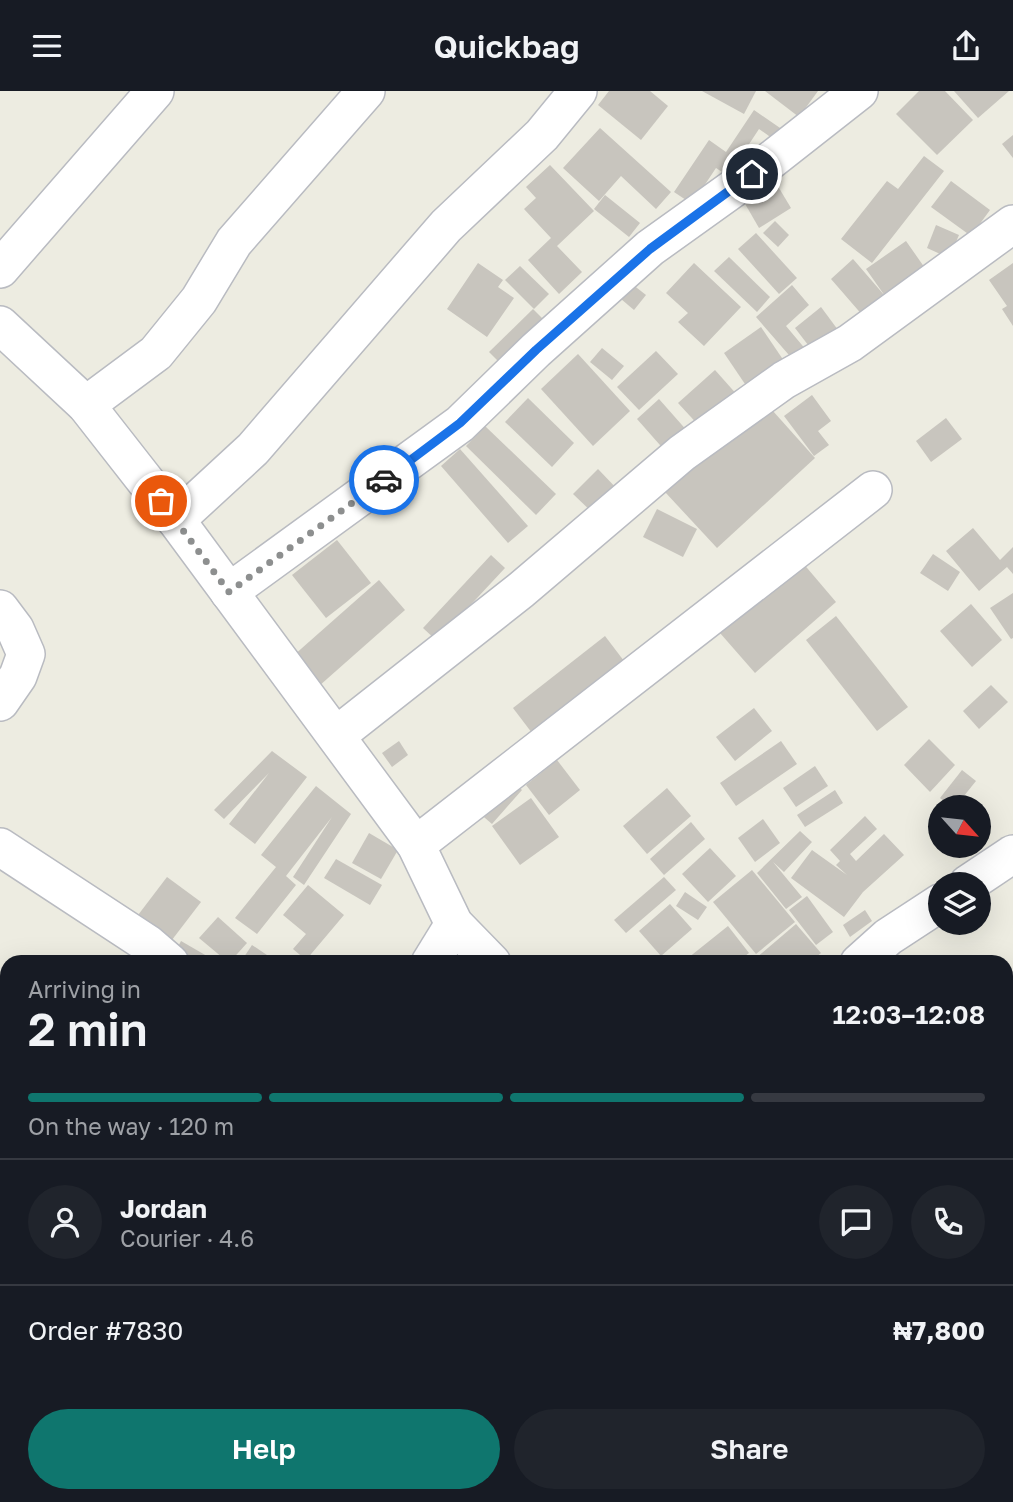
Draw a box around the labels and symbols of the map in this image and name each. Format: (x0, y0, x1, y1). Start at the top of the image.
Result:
pin (722, 144, 782, 204)
courier (349, 445, 419, 515)
pin (131, 471, 191, 531)
north arrow (928, 795, 990, 857)

